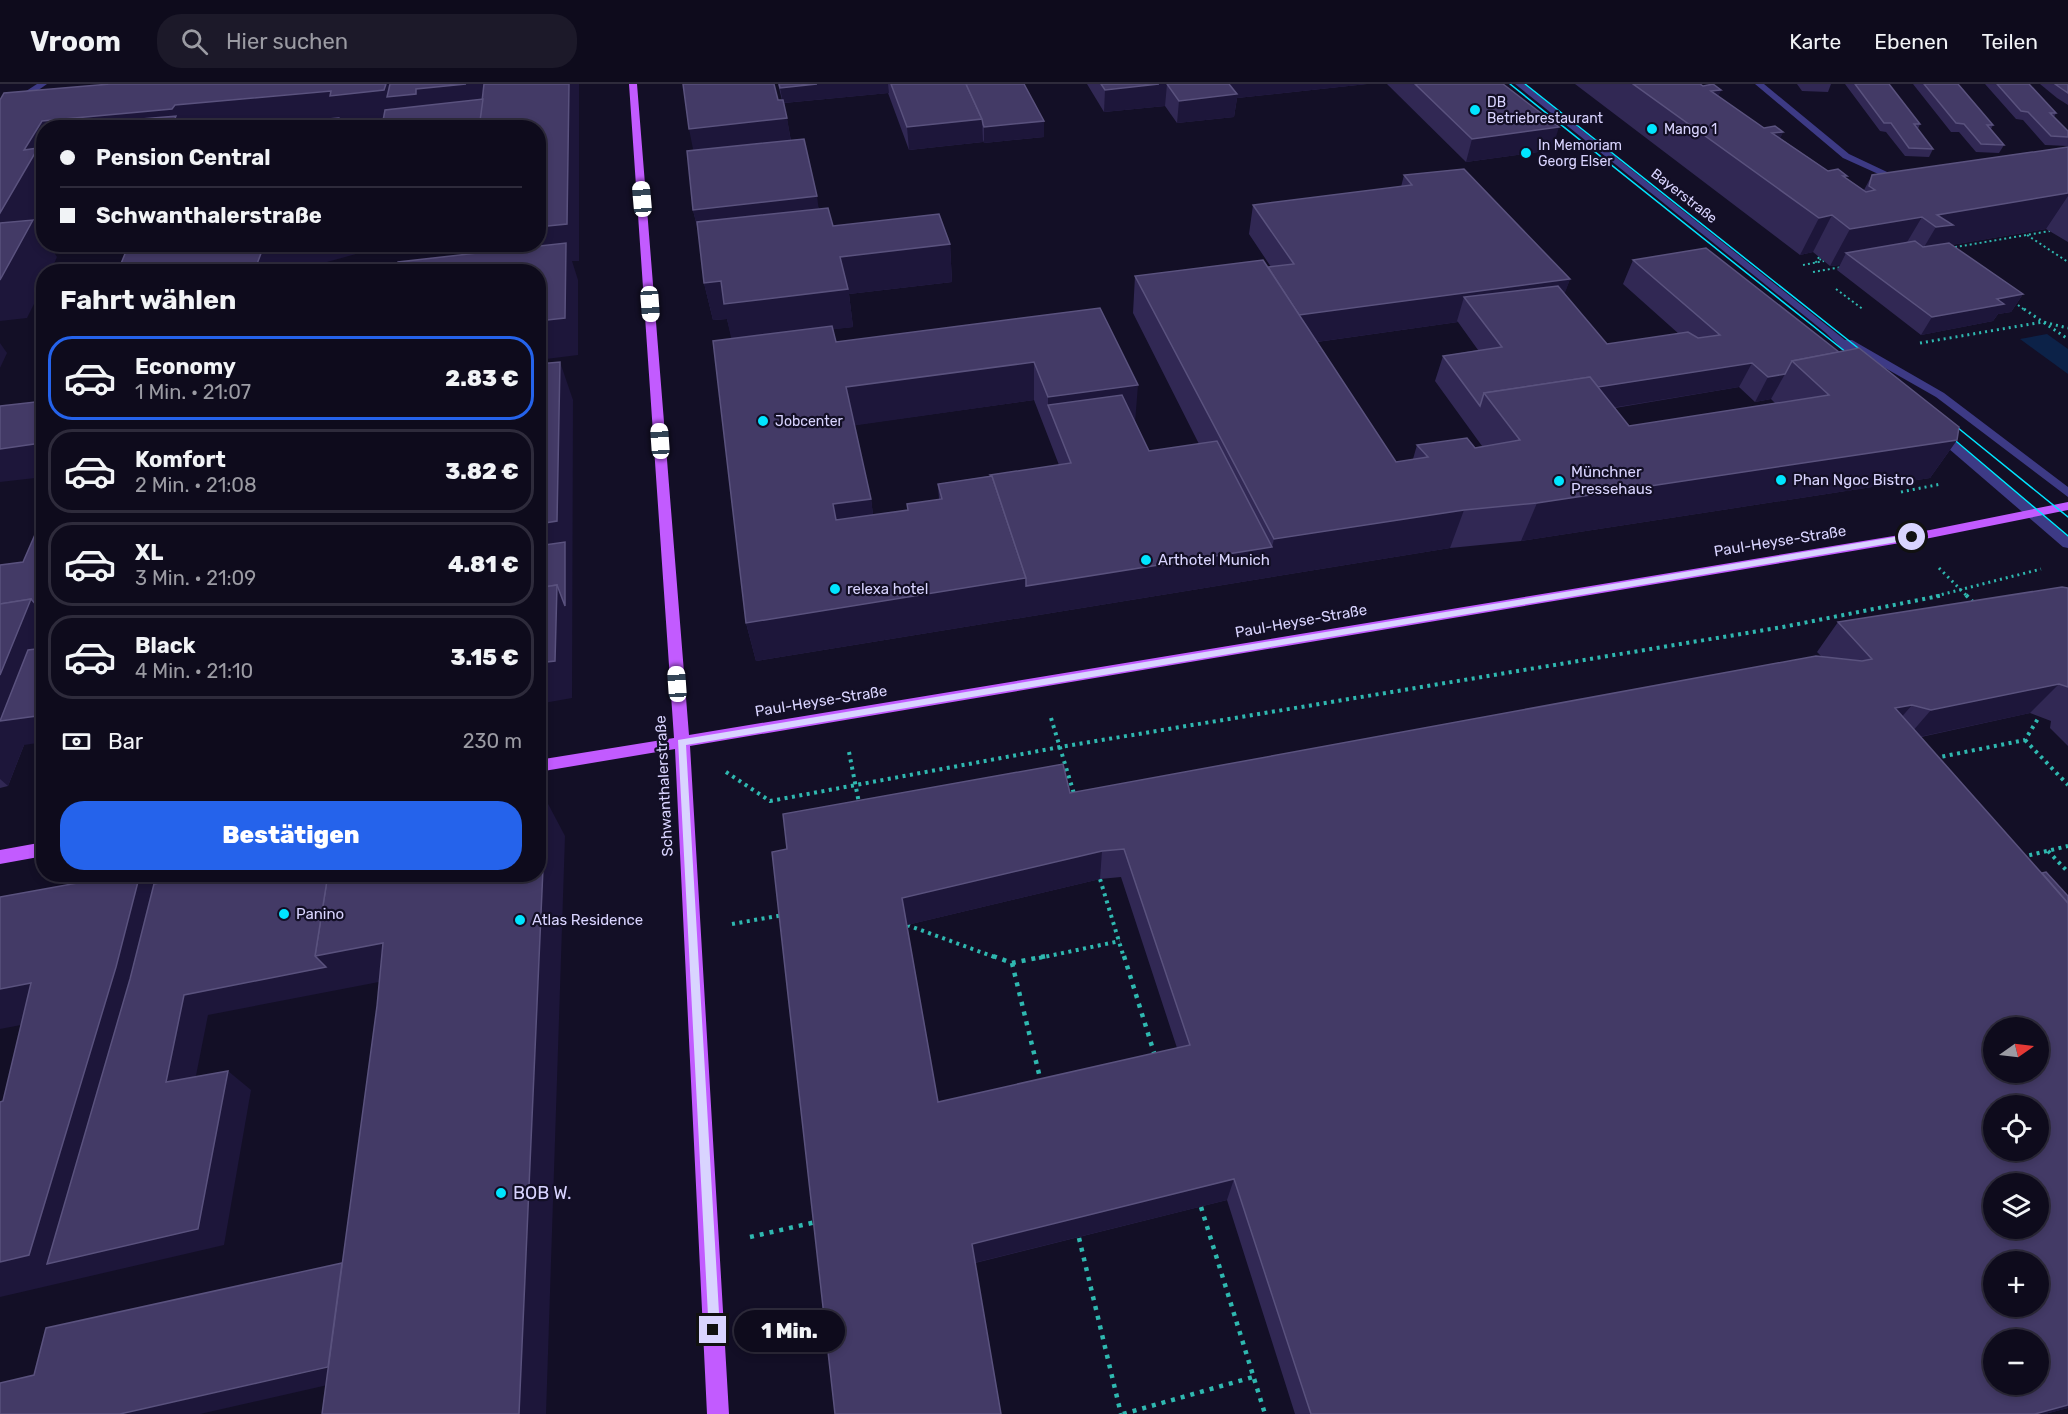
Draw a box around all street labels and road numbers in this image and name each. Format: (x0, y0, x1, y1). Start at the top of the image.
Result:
street label: Bayerstraße (1648, 165, 1721, 227)
street label: Paul-Heyse-Straße (1713, 522, 1847, 560)
street label: Paul-Heyse-Straße (1234, 601, 1368, 641)
street label: Paul-Heyse-Straße (754, 682, 888, 720)
street label: Schwanthalerstraße (651, 715, 677, 857)

